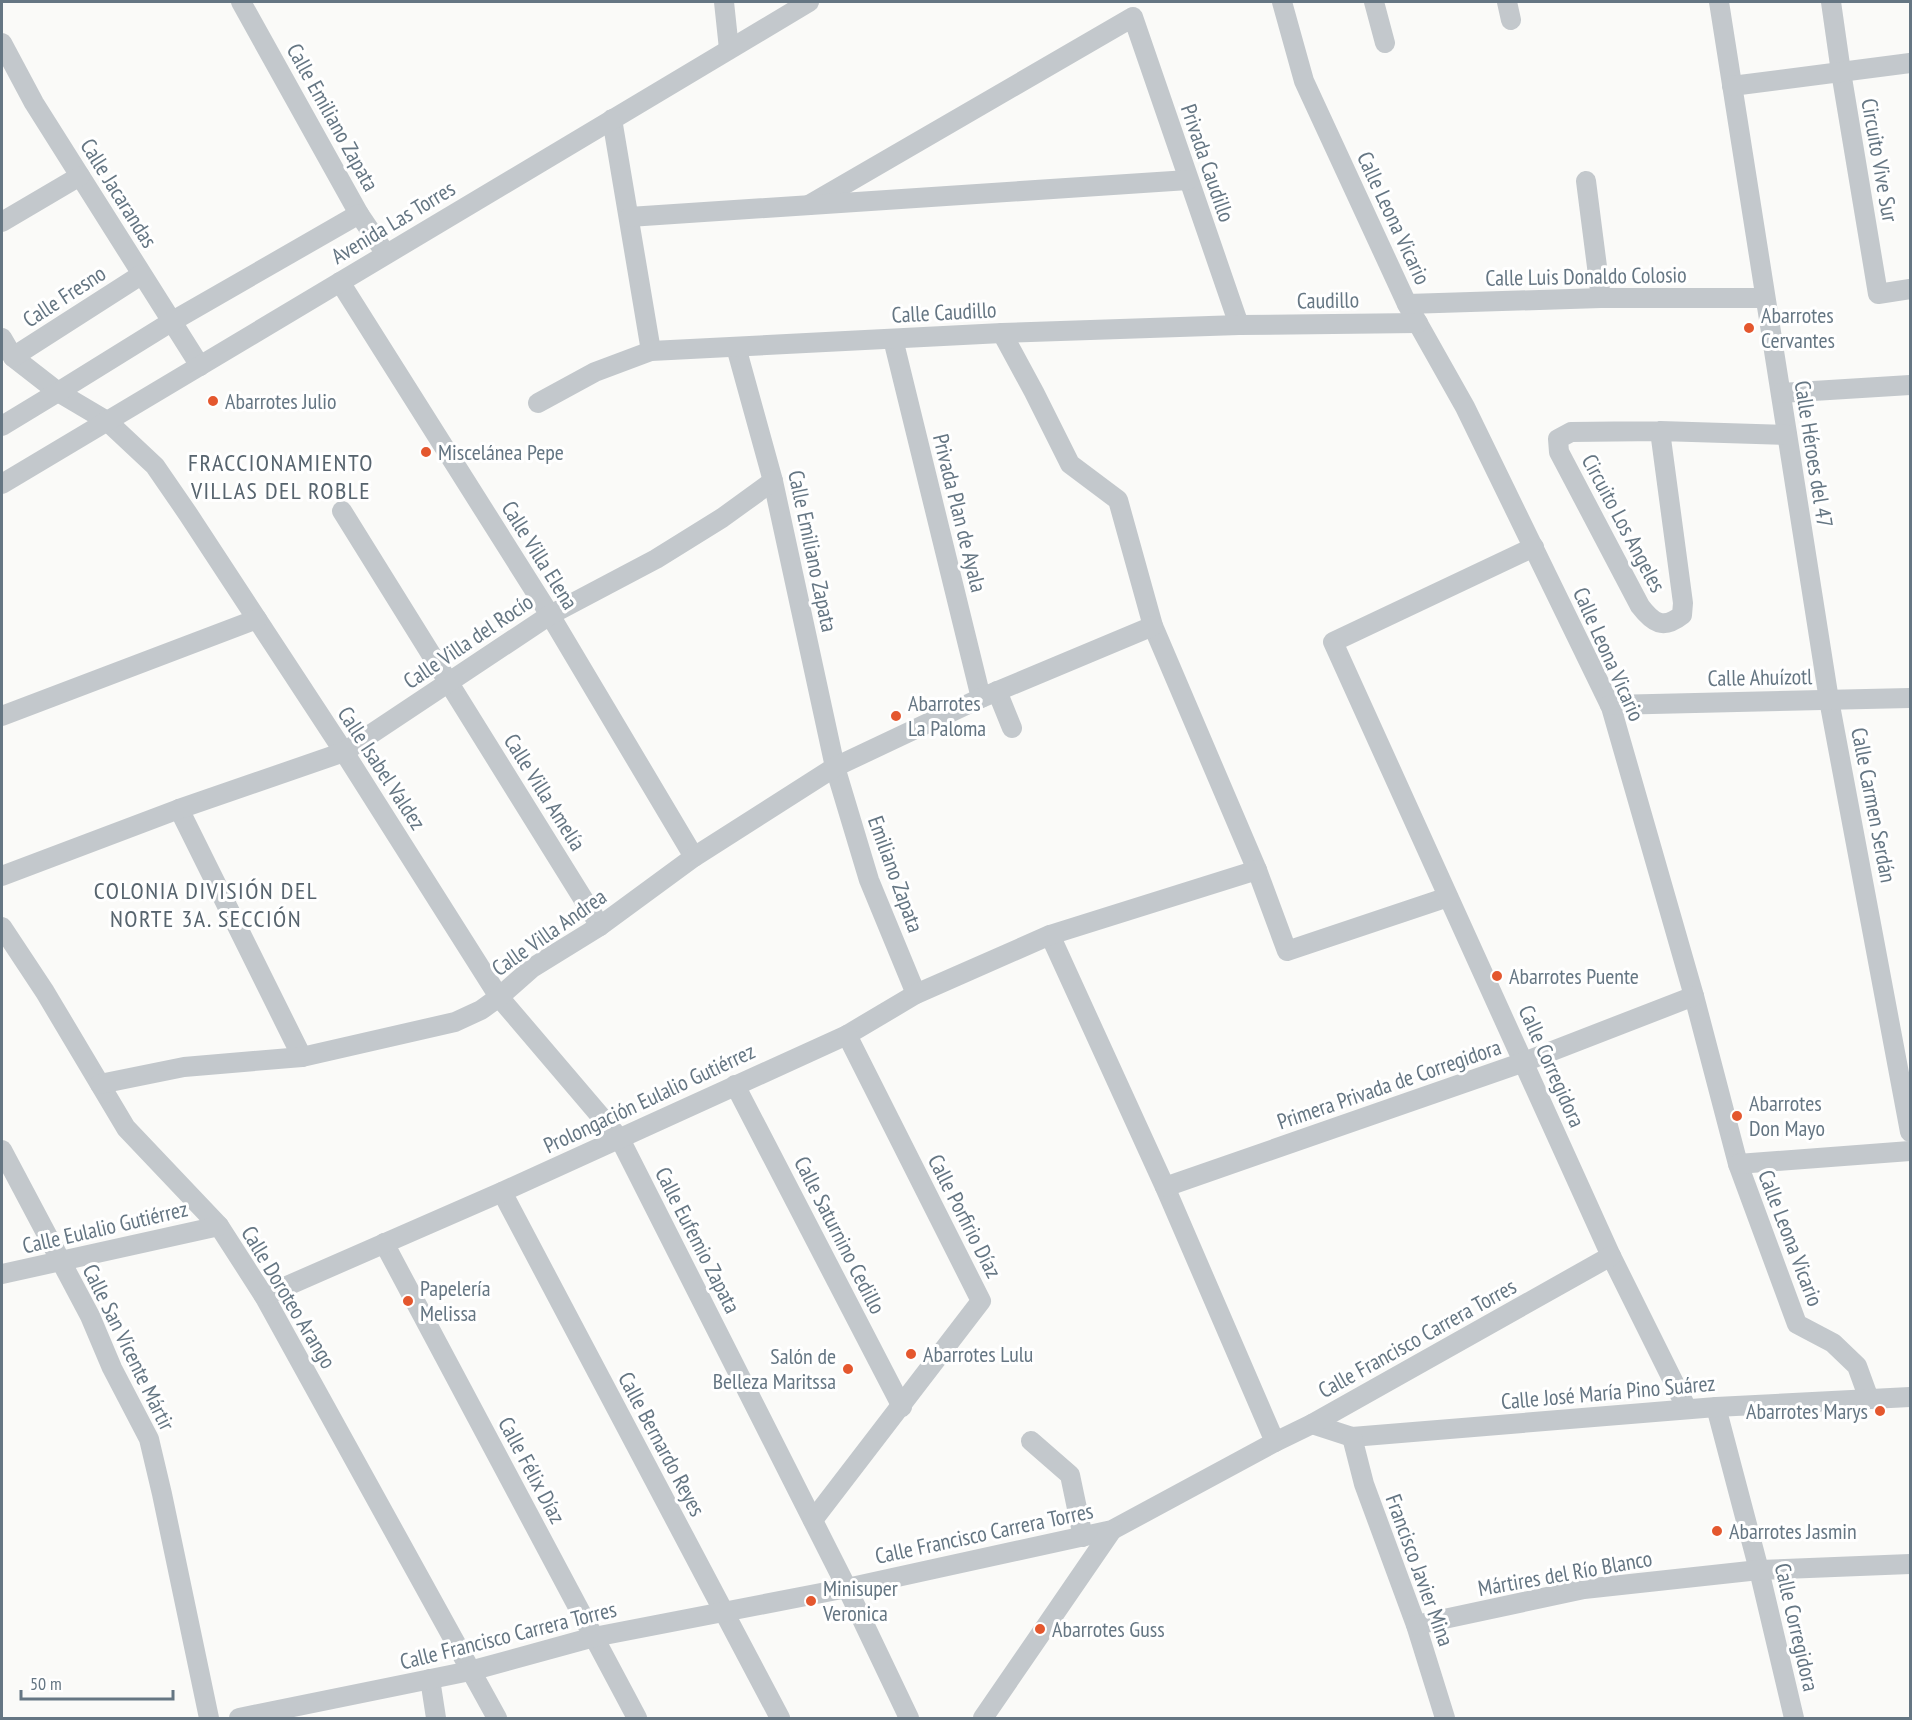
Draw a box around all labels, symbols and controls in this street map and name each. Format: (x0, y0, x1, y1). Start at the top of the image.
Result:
street label: Calle Emiliano Zapata (281, 38, 385, 196)
street label: Circuito Vive Sur (1855, 96, 1905, 224)
street label: Privada Caudillo (1175, 100, 1241, 226)
street label: Calle Jacarandas (74, 133, 164, 253)
street label: Calle Leona Vicario (1351, 147, 1437, 289)
street label: Avenida Las Torres (326, 174, 460, 270)
street label: Calle Fresno (17, 259, 111, 333)
street label: Calle Luis Donaldo Colosio (1485, 260, 1687, 292)
street label: Caudillo (1297, 285, 1359, 315)
street label: Calle Caudillo (891, 295, 997, 329)
place label: Abarrotes Cervantes (1761, 301, 1835, 354)
marker: Abarrotes Cervantes (1742, 321, 1756, 335)
street label: Calle Héroes del 47 (1789, 379, 1839, 529)
place label: Abarrotes Julio (225, 387, 337, 415)
marker: Abarrotes Julio (206, 394, 220, 408)
street label: Privada Plan de Ayala (927, 431, 993, 595)
place label: Miscelánea Pepe (438, 438, 564, 466)
marker: Miscelánea Pepe (419, 445, 433, 459)
district label: FRACCIONAMIENTO VILLAS DEL ROBLE (188, 447, 374, 506)
street label: Circuito Los Angeles (1576, 449, 1672, 597)
street label: Calle Emiliano Zapata (782, 468, 844, 634)
street label: Calle Villa Elena (496, 495, 584, 615)
street label: Calle Leona Vicario (1567, 583, 1651, 725)
street label: Calle Villa del Rocío (398, 587, 538, 695)
street label: Calle Ahuízotl (1707, 662, 1813, 692)
place label: Abarrotes La Paloma (908, 689, 986, 742)
street label: Calle Isabel Valdez (332, 701, 432, 835)
marker: Abarrotes La Paloma (889, 709, 903, 723)
street label: Calle Carmen Serdán (1845, 725, 1903, 885)
street label: Calle Villa Amelía (498, 728, 592, 856)
street label: Emiliano Zapata (862, 812, 930, 936)
district label: COLONIA DIVISIÓN DEL NORTE 3A. SECCIÓN (94, 875, 318, 934)
street label: Calle Villa Andrea (486, 882, 612, 982)
place label: Abarrotes Puente (1509, 962, 1639, 990)
marker: Abarrotes Puente (1490, 969, 1504, 983)
street label: Calle Corregidora (1513, 1001, 1591, 1131)
street label: Primera Privada de Corregidora (1273, 1033, 1505, 1135)
street label: Prolongación Eulalio Gutiérrez (539, 1037, 759, 1159)
place label: Abarrotes Don Mayo (1749, 1089, 1825, 1142)
marker: Abarrotes Don Mayo (1730, 1109, 1744, 1123)
street label: Calle Porfirio Díaz (922, 1149, 1008, 1283)
street label: Calle Saturnino Cedillo (788, 1151, 892, 1319)
street label: Calle Eufemio Zapata (649, 1162, 747, 1318)
street label: Calle Leona Vicario (1752, 1166, 1830, 1310)
street label: Calle Eulalio Gutiérrez (20, 1194, 190, 1260)
street label: Calle Doroteo Arango (235, 1221, 343, 1373)
street label: Calle San Vicente Mártir (77, 1259, 181, 1435)
street label: Calle Francisco Carrera Torres (1313, 1272, 1521, 1404)
place label: Papelería Melissa (420, 1274, 491, 1327)
marker: Papelería Melissa (401, 1294, 415, 1308)
place label: Abarrotes Lulu (923, 1340, 1033, 1368)
place label: Salón de Belleza Maritssa (713, 1342, 836, 1395)
marker: Abarrotes Lulu (904, 1347, 918, 1361)
marker: Salón de Belleza Maritssa (841, 1362, 855, 1376)
street label: Calle Bernardo Reyes (612, 1367, 712, 1521)
street label: Calle José María Pino Suárez (1500, 1369, 1716, 1415)
place label: Abarrotes Marys (1746, 1397, 1868, 1425)
marker: Abarrotes Marys (1873, 1404, 1887, 1418)
street label: Calle Félix Díaz (492, 1412, 572, 1528)
street label: Francisco Javier Mina (1380, 1490, 1460, 1650)
street label: Calle Francisco Carrera Torres (872, 1496, 1096, 1570)
place label: Abarrotes Jasmin (1729, 1517, 1857, 1545)
marker: Abarrotes Jasmin (1710, 1524, 1724, 1538)
street label: Mártires del Río Blanco (1476, 1544, 1654, 1602)
street label: Calle Corregidora (1769, 1560, 1825, 1694)
place label: Minisuper Veronica (822, 1574, 898, 1627)
marker: Minisuper Veronica (804, 1594, 818, 1608)
street label: Calle Francisco Carrera Torres (397, 1595, 619, 1675)
place label: Abarrotes Guss (1052, 1615, 1165, 1643)
marker: Abarrotes Guss (1033, 1622, 1047, 1636)
scale bar (21, 1663, 172, 1701)
text: 50 m (30, 1672, 62, 1695)

